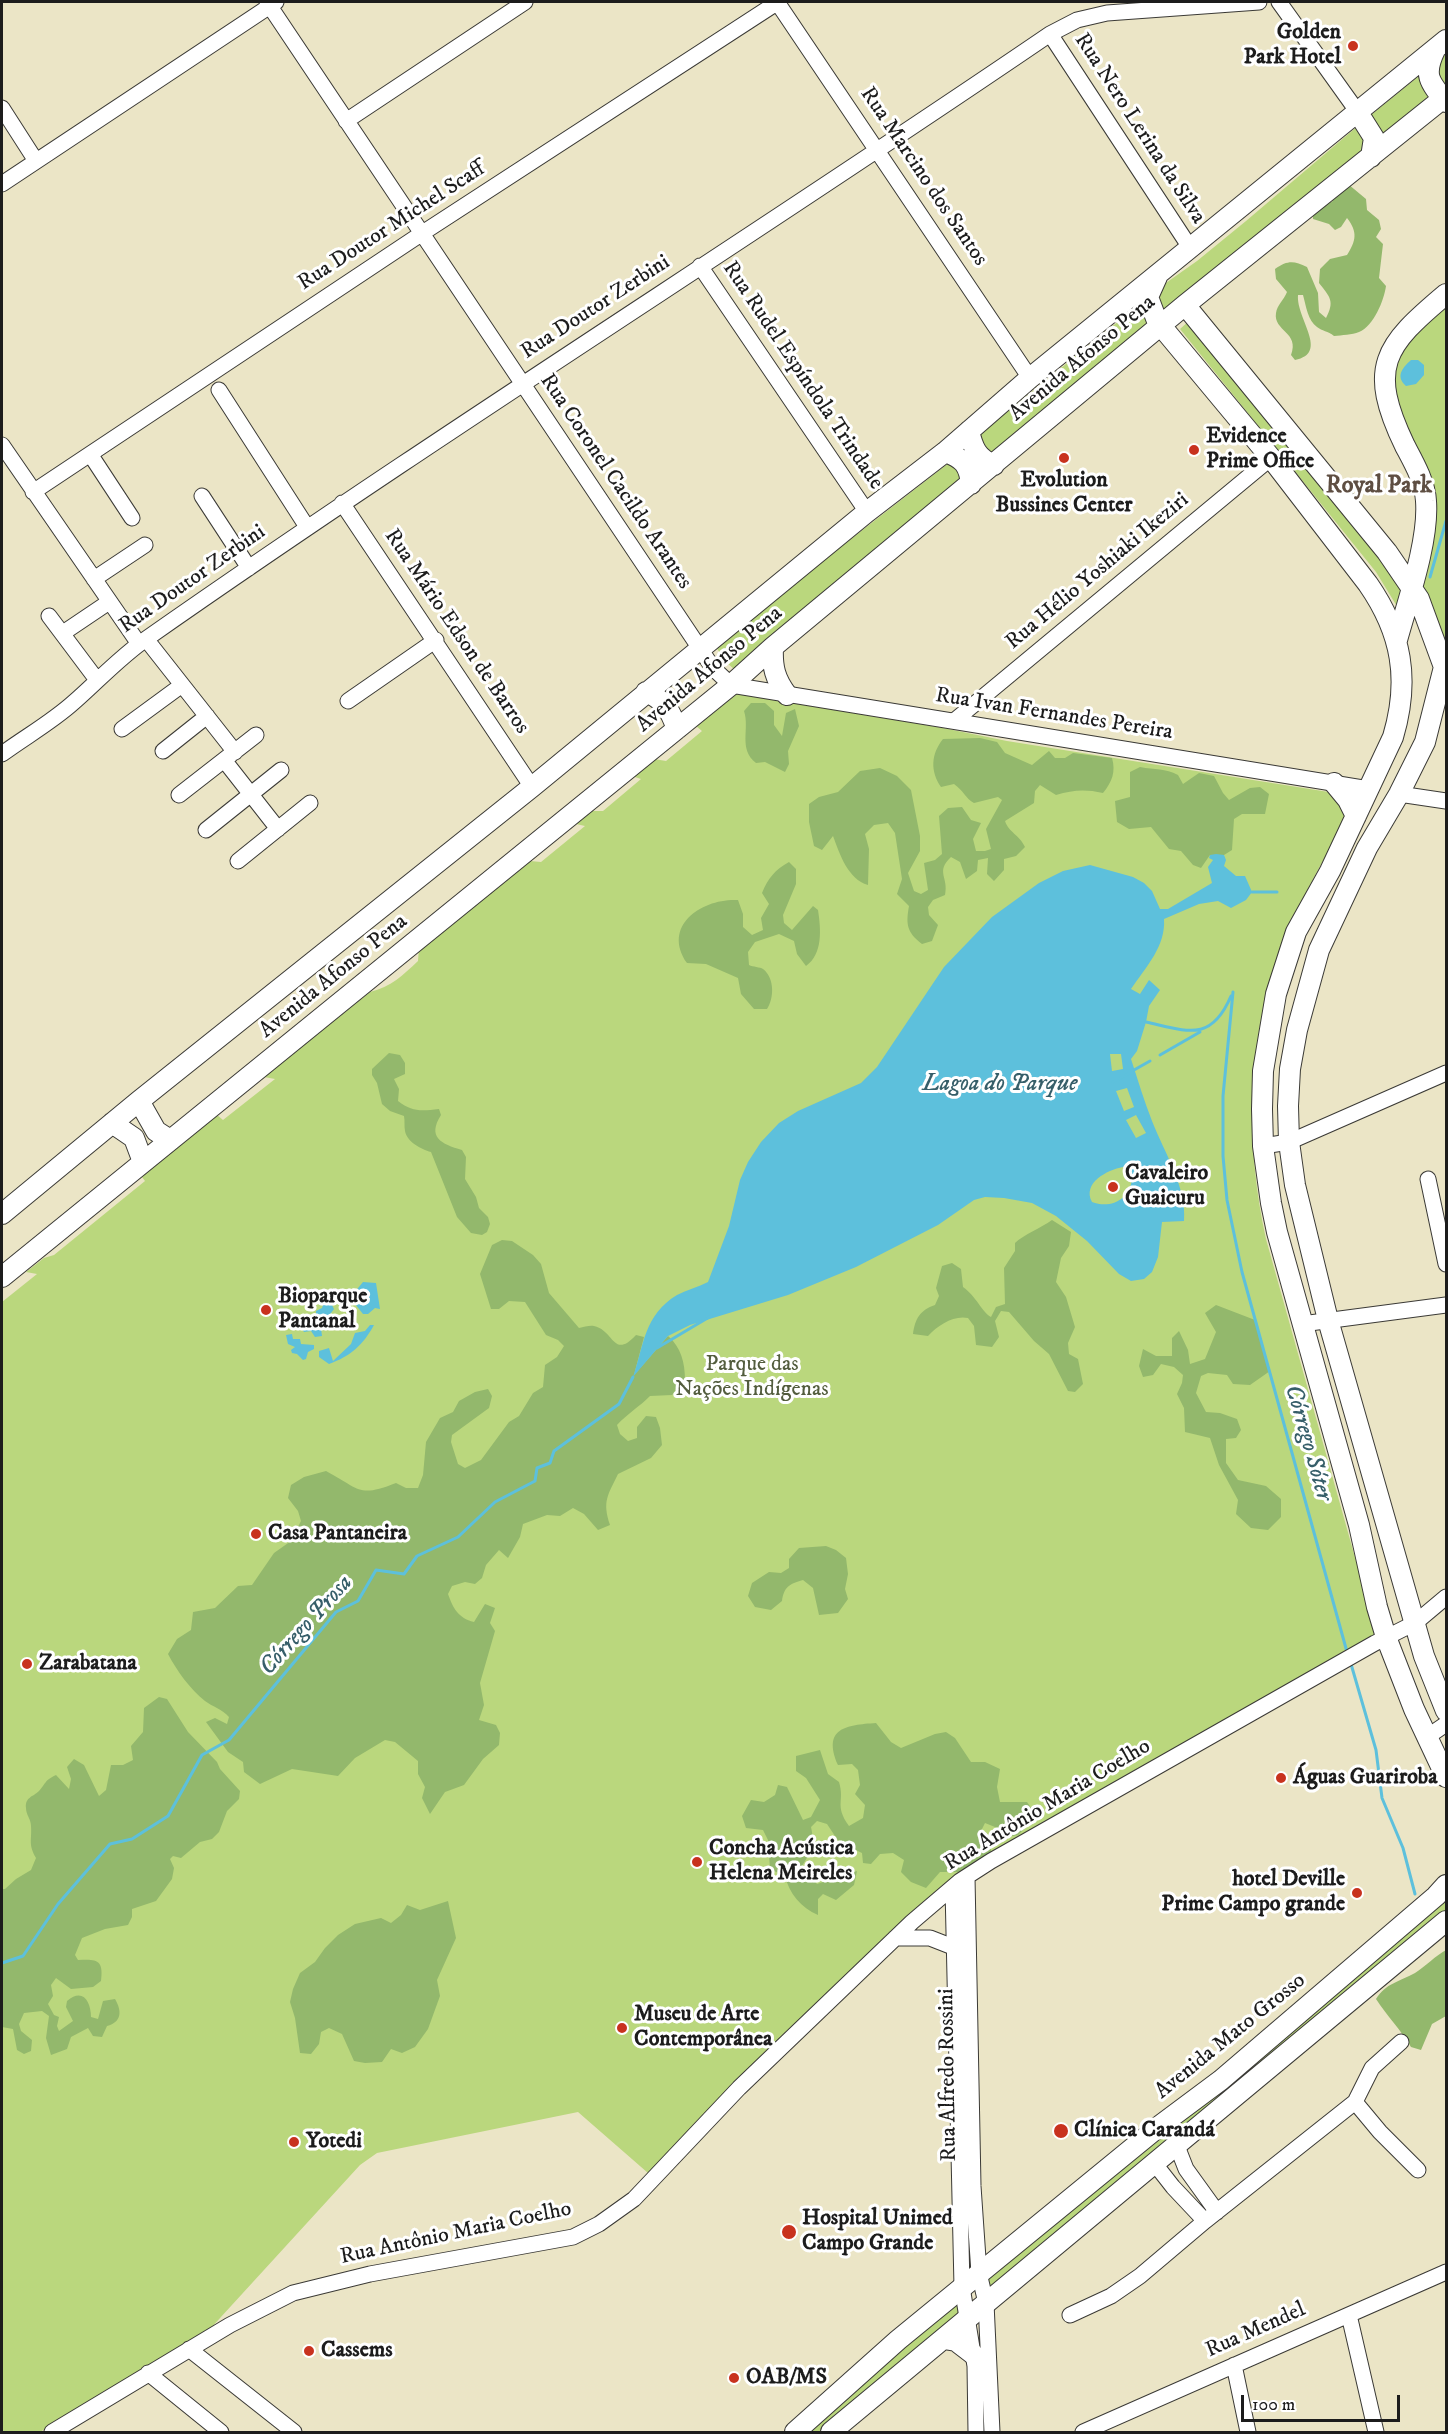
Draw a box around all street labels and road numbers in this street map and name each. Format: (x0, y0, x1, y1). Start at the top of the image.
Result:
street label: Rua Nero Lerina da Silva (1068, 29, 1210, 229)
street label: Rua Marcino dos Santos (853, 83, 993, 271)
street label: Rua Doutor Michel Scaff (294, 157, 490, 297)
street label: Rua Doutor Zerbini (517, 250, 675, 366)
street label: Rua Rudel Espíndola Trindade (716, 257, 888, 495)
street label: Avenida Afonso Pena (1004, 290, 1162, 428)
street label: Rua Coronel Cacildo Arantes (533, 369, 697, 595)
street label: Rua Hélio Yoshiaki Ikeziri (1001, 488, 1195, 656)
street label: Rua Doutor Zerbini (115, 520, 271, 640)
street label: Rua Mário Edson de Barros (378, 525, 534, 739)
street label: Avenida Afonso Pena (631, 601, 789, 739)
street label: Rua Ivan Fernandes Pereira (933, 683, 1175, 747)
street label: Avenida Afonso Pena (255, 909, 413, 1045)
street label: Rua Antônio Maria Coelho (940, 1734, 1156, 1878)
street label: Avenida Mato Grosso (1150, 1968, 1312, 2106)
street label: Rua Alfredo Rossini (934, 1988, 964, 2162)
street label: Rua Antônio Maria Coelho (338, 2197, 574, 2271)
street label: Rua Mendel (1202, 2297, 1310, 2365)

